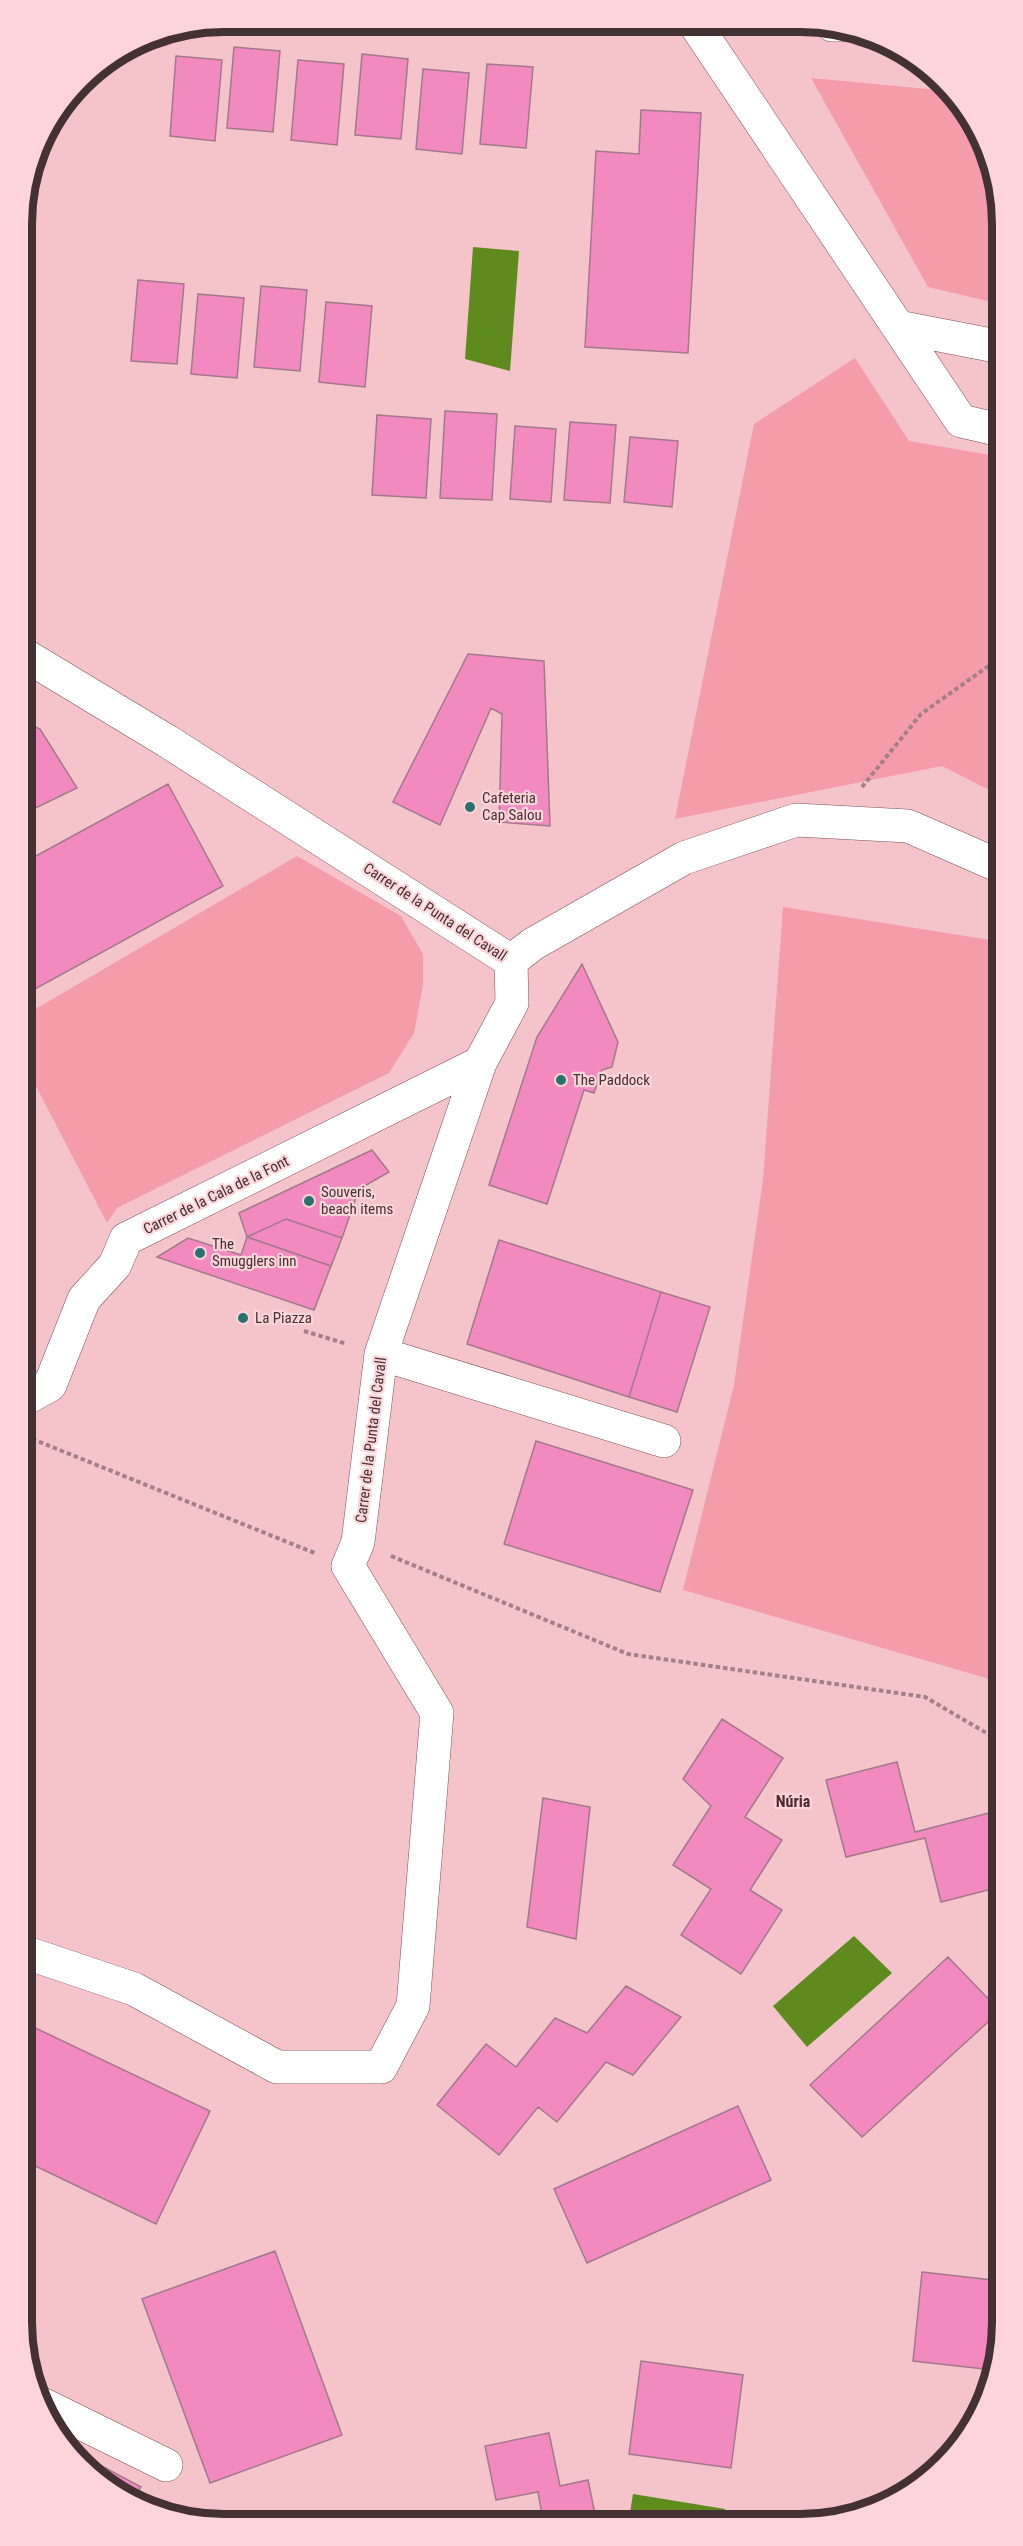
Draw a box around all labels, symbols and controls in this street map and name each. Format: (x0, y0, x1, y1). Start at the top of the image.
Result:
place label: Cafeteria Cap Salou (482, 789, 542, 824)
marker: Cafeteria Cap Salou (463, 800, 477, 814)
street label: Carrer de la Punta del Cavall (360, 859, 510, 965)
place label: The Paddock (573, 1071, 650, 1089)
marker: The Paddock (554, 1073, 568, 1087)
street label: Carrer de la Cala de la Font (140, 1152, 292, 1238)
place label: Souveris, beach items (321, 1183, 393, 1218)
marker: Souveris, beach items (302, 1194, 316, 1208)
place label: The Smugglers inn (212, 1235, 296, 1270)
marker: The Smugglers inn (193, 1246, 207, 1260)
place label: La Piazza (255, 1309, 312, 1327)
marker: La Piazza (236, 1311, 250, 1325)
street label: Carrer de la Punta del Cavall (352, 1356, 390, 1524)
district label: Núria (776, 1792, 811, 1811)

